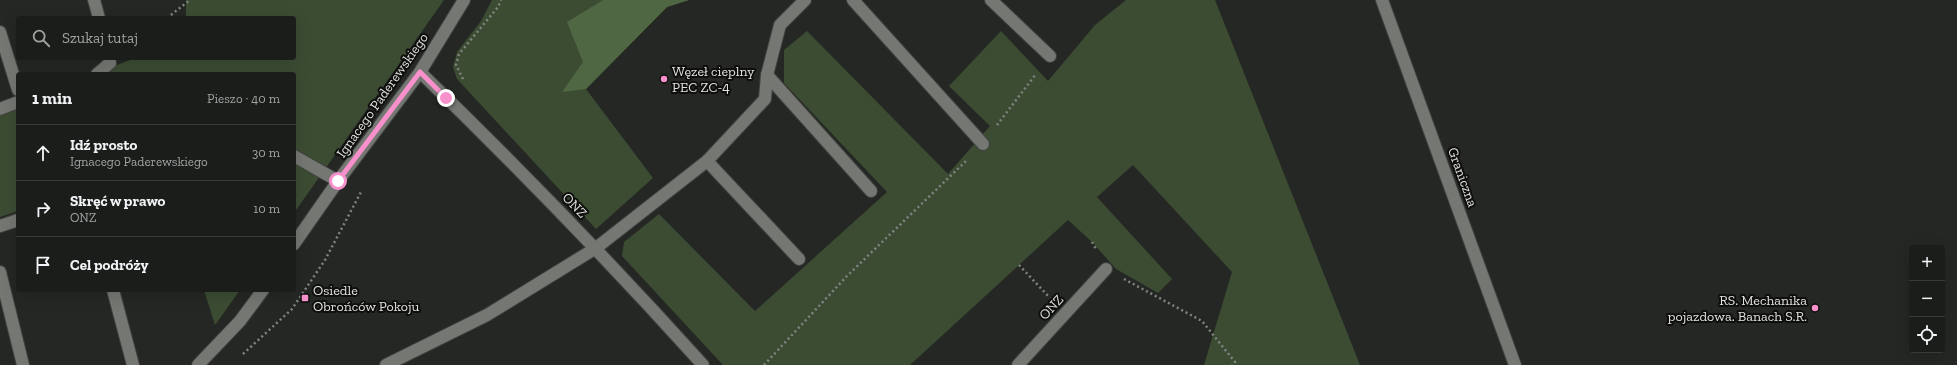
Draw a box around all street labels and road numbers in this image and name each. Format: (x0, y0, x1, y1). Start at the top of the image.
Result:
street label: Ignacego Paderewskiego (333, 30, 432, 161)
street label: Graniczna (1444, 145, 1481, 209)
street label: ONZ (559, 189, 591, 221)
street label: ONZ (1035, 291, 1067, 324)

